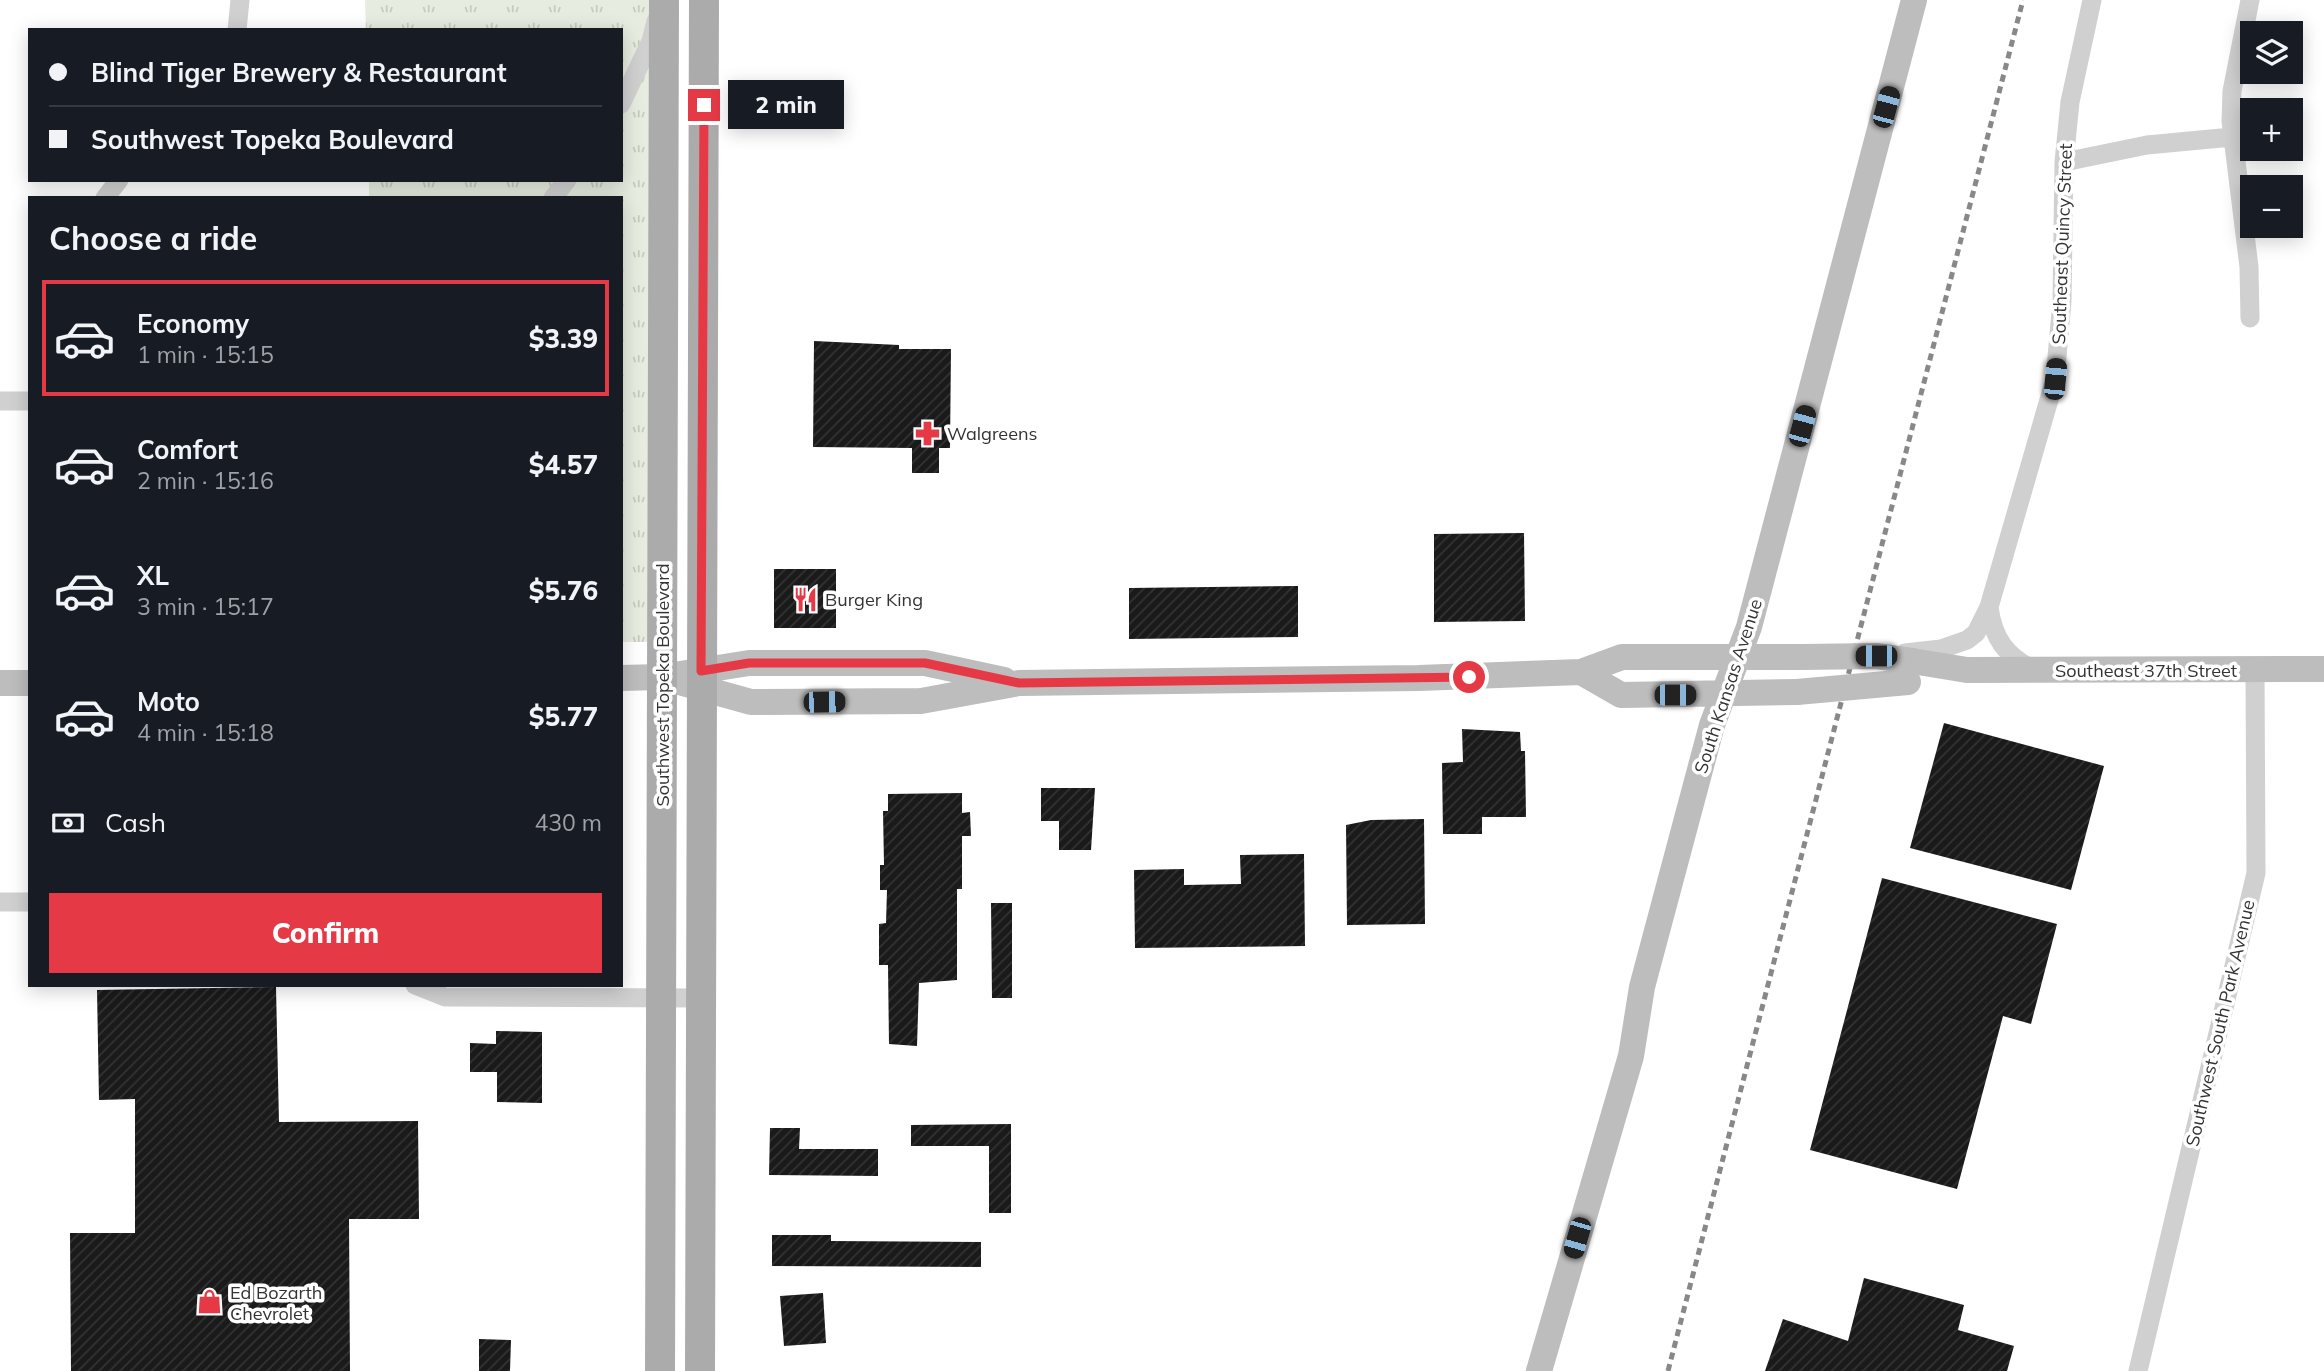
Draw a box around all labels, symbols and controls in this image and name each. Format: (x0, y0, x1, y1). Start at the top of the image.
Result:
map controls (2240, 21, 2303, 238)
button: layers (2240, 21, 2303, 84)
text: Blind Tiger Brewery & Restaurant (91, 56, 507, 89)
callout: 2 min (728, 80, 844, 130)
car (1871, 84, 1902, 130)
route end (688, 89, 720, 121)
text: 2 min (755, 90, 817, 119)
button: + (2240, 98, 2303, 161)
text: Southwest Topeka Boulevard (91, 123, 454, 156)
street label: Southeast Quincy Street (2047, 143, 2077, 345)
button: − (2240, 175, 2303, 238)
text: Choose a ride (49, 218, 257, 258)
icon: car (53, 307, 116, 370)
text: Economy (137, 307, 249, 340)
text: $3.39 (529, 322, 598, 355)
text: 1 min · 15:15 (137, 340, 274, 369)
car (2043, 357, 2068, 401)
car (1787, 403, 1818, 449)
pharmacy icon: Walgreens (913, 419, 941, 447)
place label: Walgreens (947, 422, 1037, 445)
icon: car (53, 433, 116, 496)
text: Comfort (137, 433, 238, 466)
text: $4.57 (529, 448, 598, 481)
text: 2 min · 15:16 (137, 466, 274, 495)
icon: car (53, 559, 116, 622)
text: XL (137, 559, 169, 592)
street label: Southwest Topeka Boulevard (651, 563, 674, 807)
text: $5.76 (529, 574, 598, 607)
restaurant icon: Burger King (791, 585, 819, 613)
place label: Burger King (825, 588, 923, 611)
text: 3 min · 15:17 (137, 592, 274, 621)
street label: South Kansas Avenue (1689, 596, 1767, 776)
car (1856, 646, 1898, 667)
street label: Southeast 37th Street (2055, 659, 2237, 682)
route start (1453, 661, 1485, 693)
icon: car (53, 685, 116, 748)
text: Moto (137, 685, 200, 718)
car (1655, 685, 1697, 706)
car (803, 691, 846, 713)
text: $5.77 (529, 700, 598, 733)
text: 4 min · 15:18 (137, 718, 274, 747)
icon: cash (49, 804, 87, 842)
text: Cash (105, 806, 166, 839)
text: 430 m (534, 808, 602, 837)
button: Confirm (49, 893, 602, 973)
street label: Southwest South Park Avenue (2180, 897, 2260, 1149)
car (1562, 1215, 1593, 1261)
place label: Ed Bozarth Chevrolet (230, 1281, 322, 1325)
shop icon: Ed Bozarth Chevrolet (196, 1288, 224, 1316)

